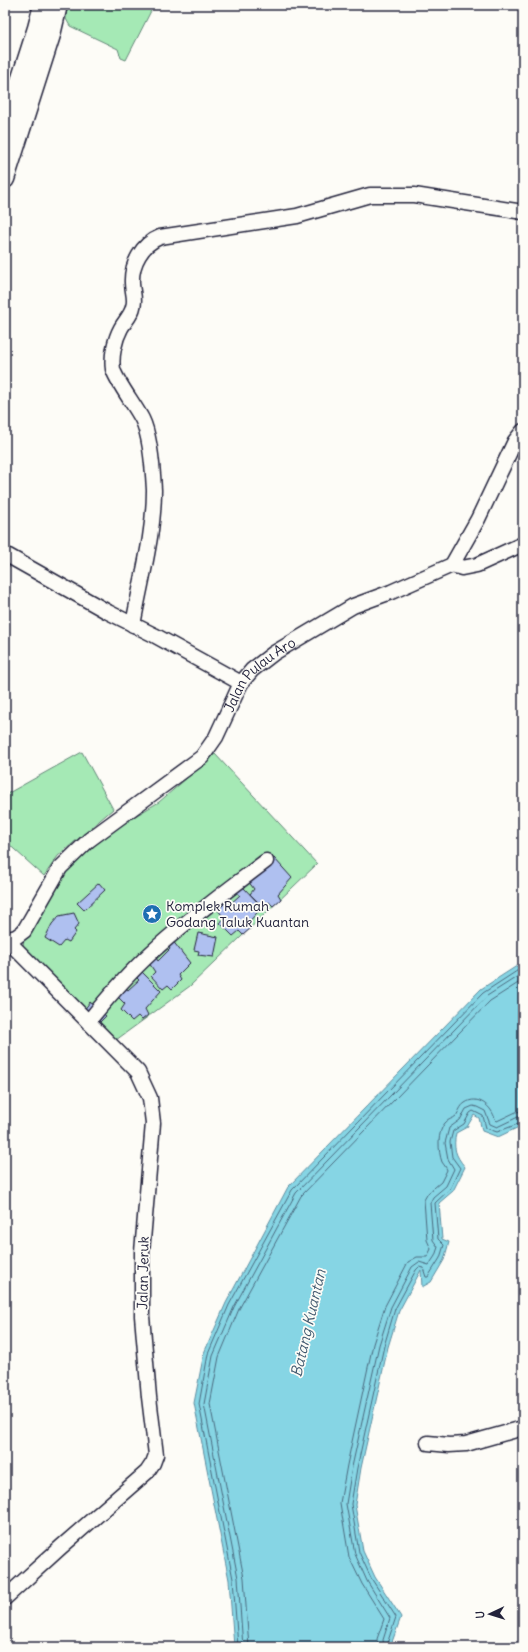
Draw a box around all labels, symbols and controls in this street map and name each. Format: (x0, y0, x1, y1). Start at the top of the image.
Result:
street label: Jalan Pulau Aro (220, 633, 299, 715)
place label: Komplek Rumah Godang Taluk Kuantan (166, 897, 309, 931)
place icon: Komplek Rumah Godang Taluk Kuantan (141, 903, 163, 925)
street label: Jalan Jeruk (133, 1236, 153, 1310)
water label: Batang Kuantan (286, 1267, 330, 1379)
north arrow (470, 1594, 510, 1634)
text: U (473, 1610, 487, 1619)

